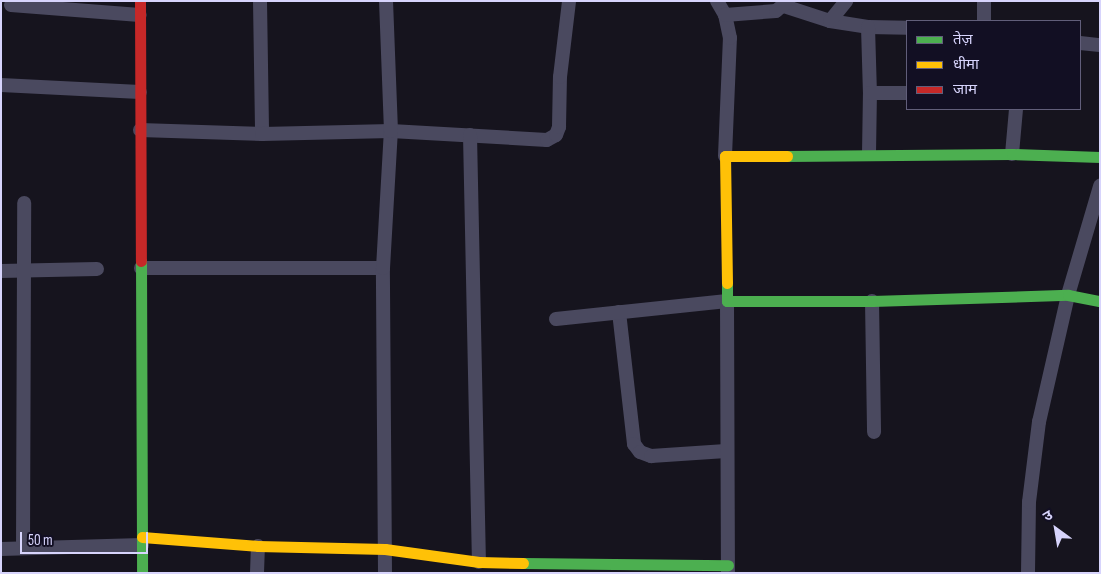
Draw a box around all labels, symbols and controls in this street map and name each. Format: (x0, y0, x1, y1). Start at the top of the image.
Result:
legend (906, 20, 1081, 110)
text: तेज़ (953, 30, 973, 49)
text: धीमा (953, 55, 979, 74)
text: जाम (953, 80, 977, 99)
north arrow (1031, 504, 1081, 554)
text: उ (1040, 506, 1056, 525)
scale bar (22, 522, 150, 554)
text: 50 m (28, 531, 53, 550)

